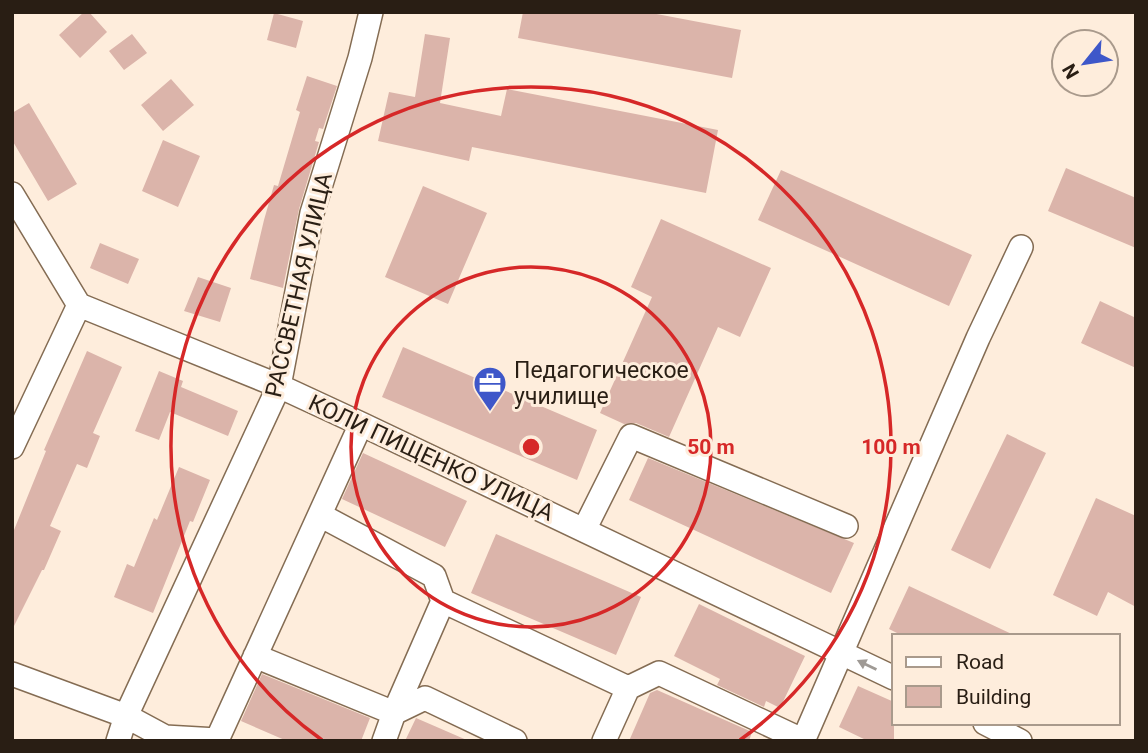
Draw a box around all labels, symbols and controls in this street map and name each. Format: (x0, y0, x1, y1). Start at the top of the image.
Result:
north arrow (1050, 28, 1120, 98)
text: N (1057, 60, 1084, 83)
street label: РАССВЕТНАЯ УЛИЦА (260, 170, 338, 400)
place label: Педагогическое училище (514, 357, 689, 410)
office icon: Педагогическое училище (471, 364, 509, 413)
street label: КОЛИ ПИЩЕНКО УЛИЦА (304, 389, 558, 527)
centre of rings (519, 435, 543, 459)
text: 50 m (687, 435, 735, 459)
text: 100 m (861, 435, 921, 459)
legend (892, 634, 1120, 725)
text: Road (956, 650, 1004, 674)
one-way arrow (857, 659, 877, 671)
text: Building (956, 685, 1031, 709)

